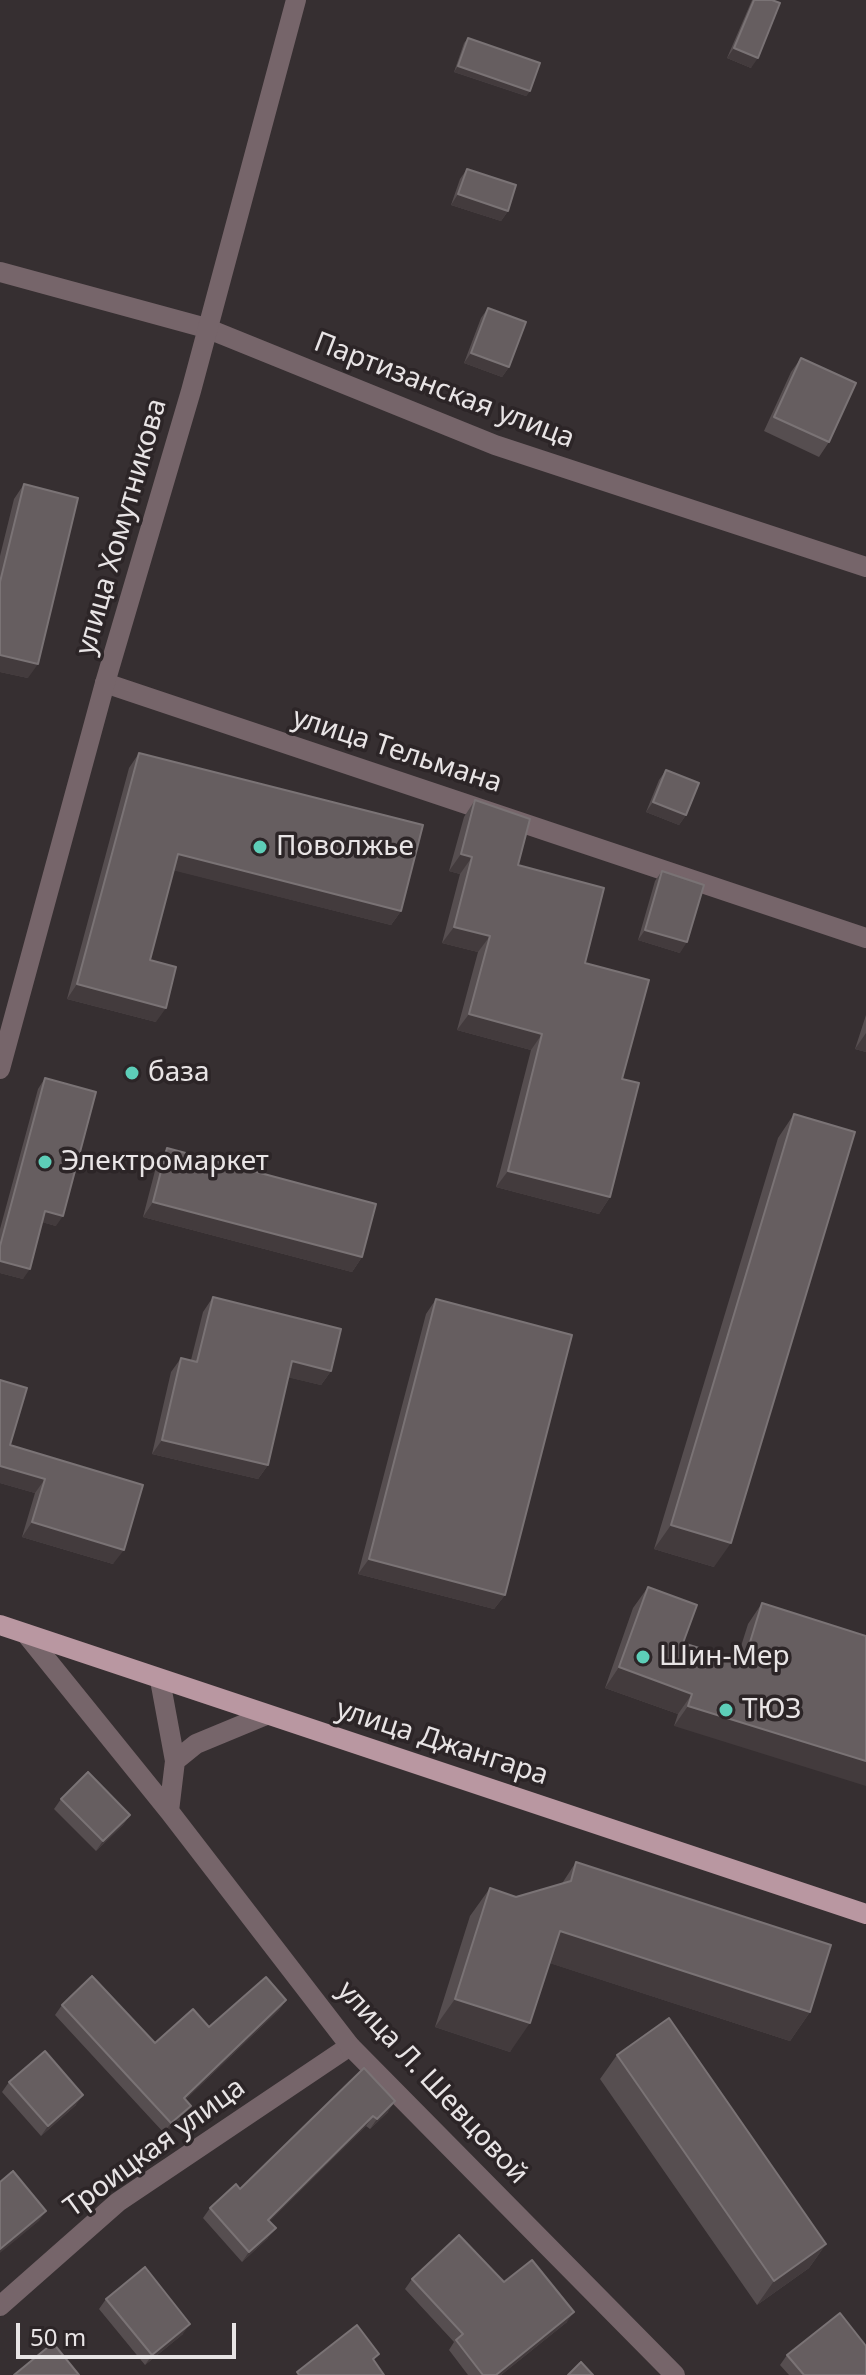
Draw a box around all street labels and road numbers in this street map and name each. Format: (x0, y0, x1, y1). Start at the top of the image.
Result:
street label: Партизанская улица (309, 326, 579, 456)
street label: улица Хомутникова (69, 395, 175, 659)
street label: улица Тельмана (288, 701, 506, 801)
street label: улица Джангара (332, 1693, 552, 1793)
street label: улица Л. Шевцовой (329, 1975, 535, 2191)
street label: Троицкая улица (58, 2071, 252, 2225)

